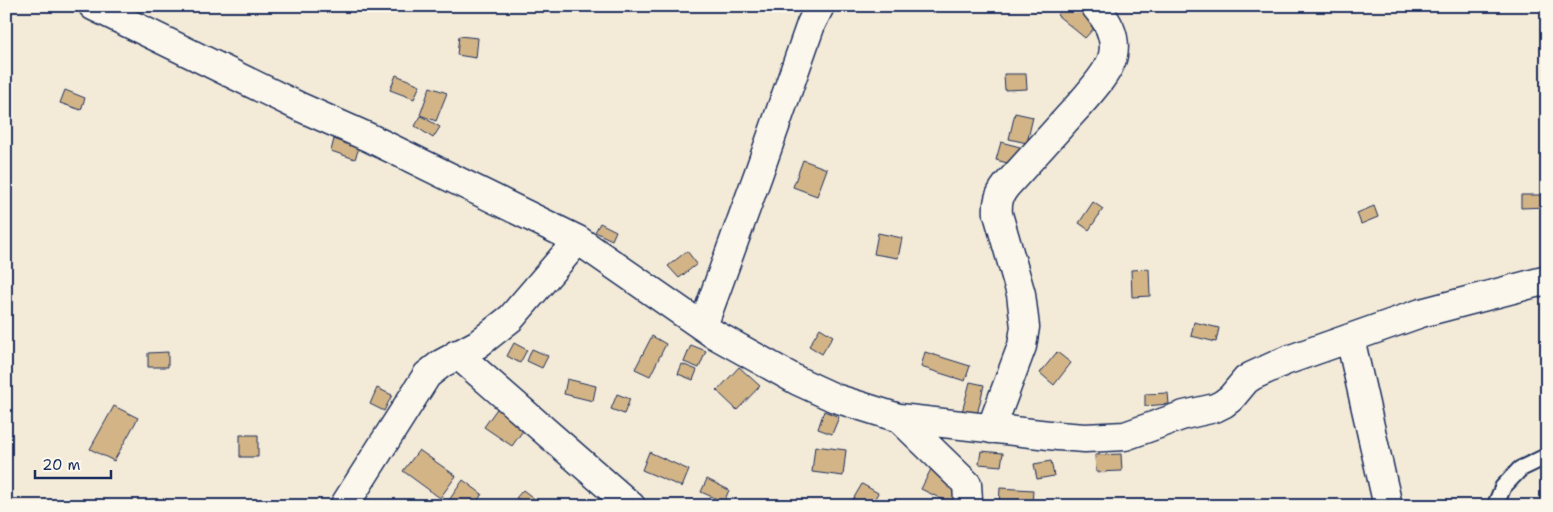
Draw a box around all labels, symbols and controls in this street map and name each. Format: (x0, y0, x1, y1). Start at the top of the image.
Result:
scale bar (35, 447, 111, 479)
text: 20 m (42, 455, 81, 475)

